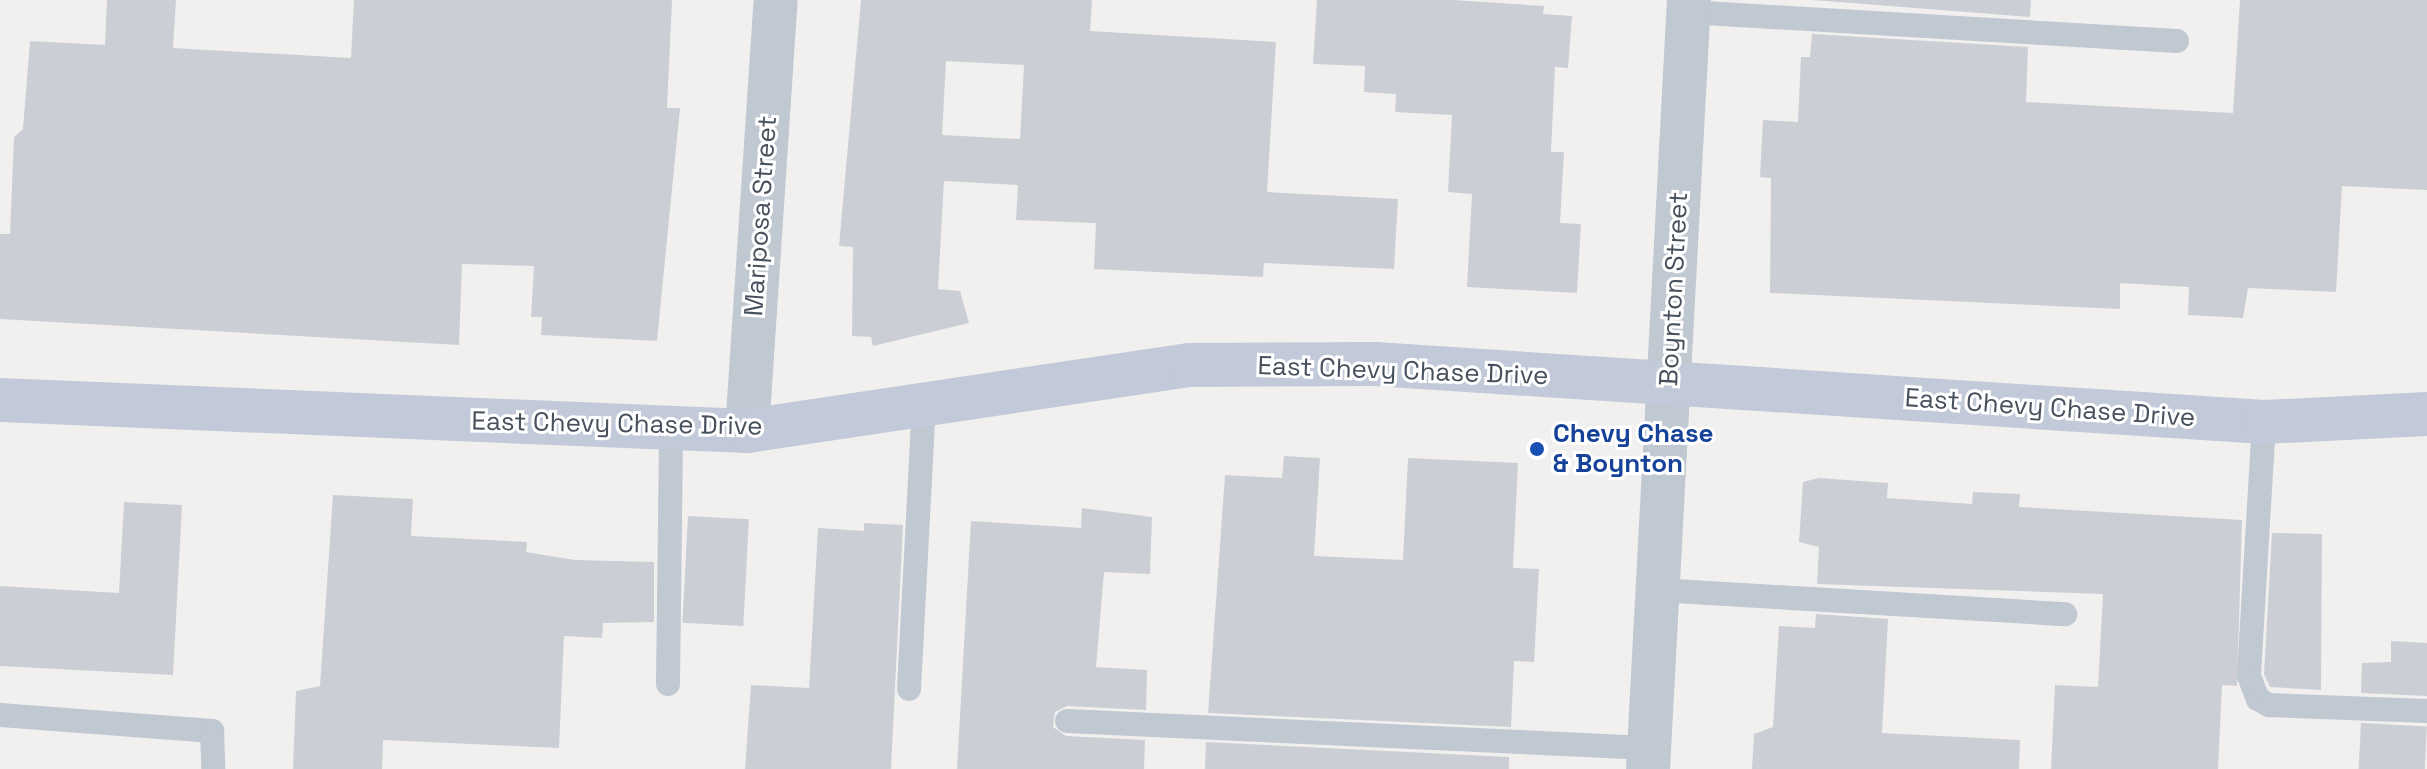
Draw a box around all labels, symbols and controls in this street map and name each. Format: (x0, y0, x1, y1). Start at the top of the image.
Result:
street label: Mariposa Street (738, 115, 784, 317)
street label: Boynton Street (1653, 191, 1695, 387)
street label: East Chevy Chase Drive (1257, 350, 1549, 392)
street label: East Chevy Chase Drive (1904, 382, 2196, 434)
street label: East Chevy Chase Drive (471, 406, 763, 442)
place label: Chevy Chase & Boynton (1553, 418, 1714, 480)
marker: Chevy Chase & Boynton (1528, 440, 1546, 458)

